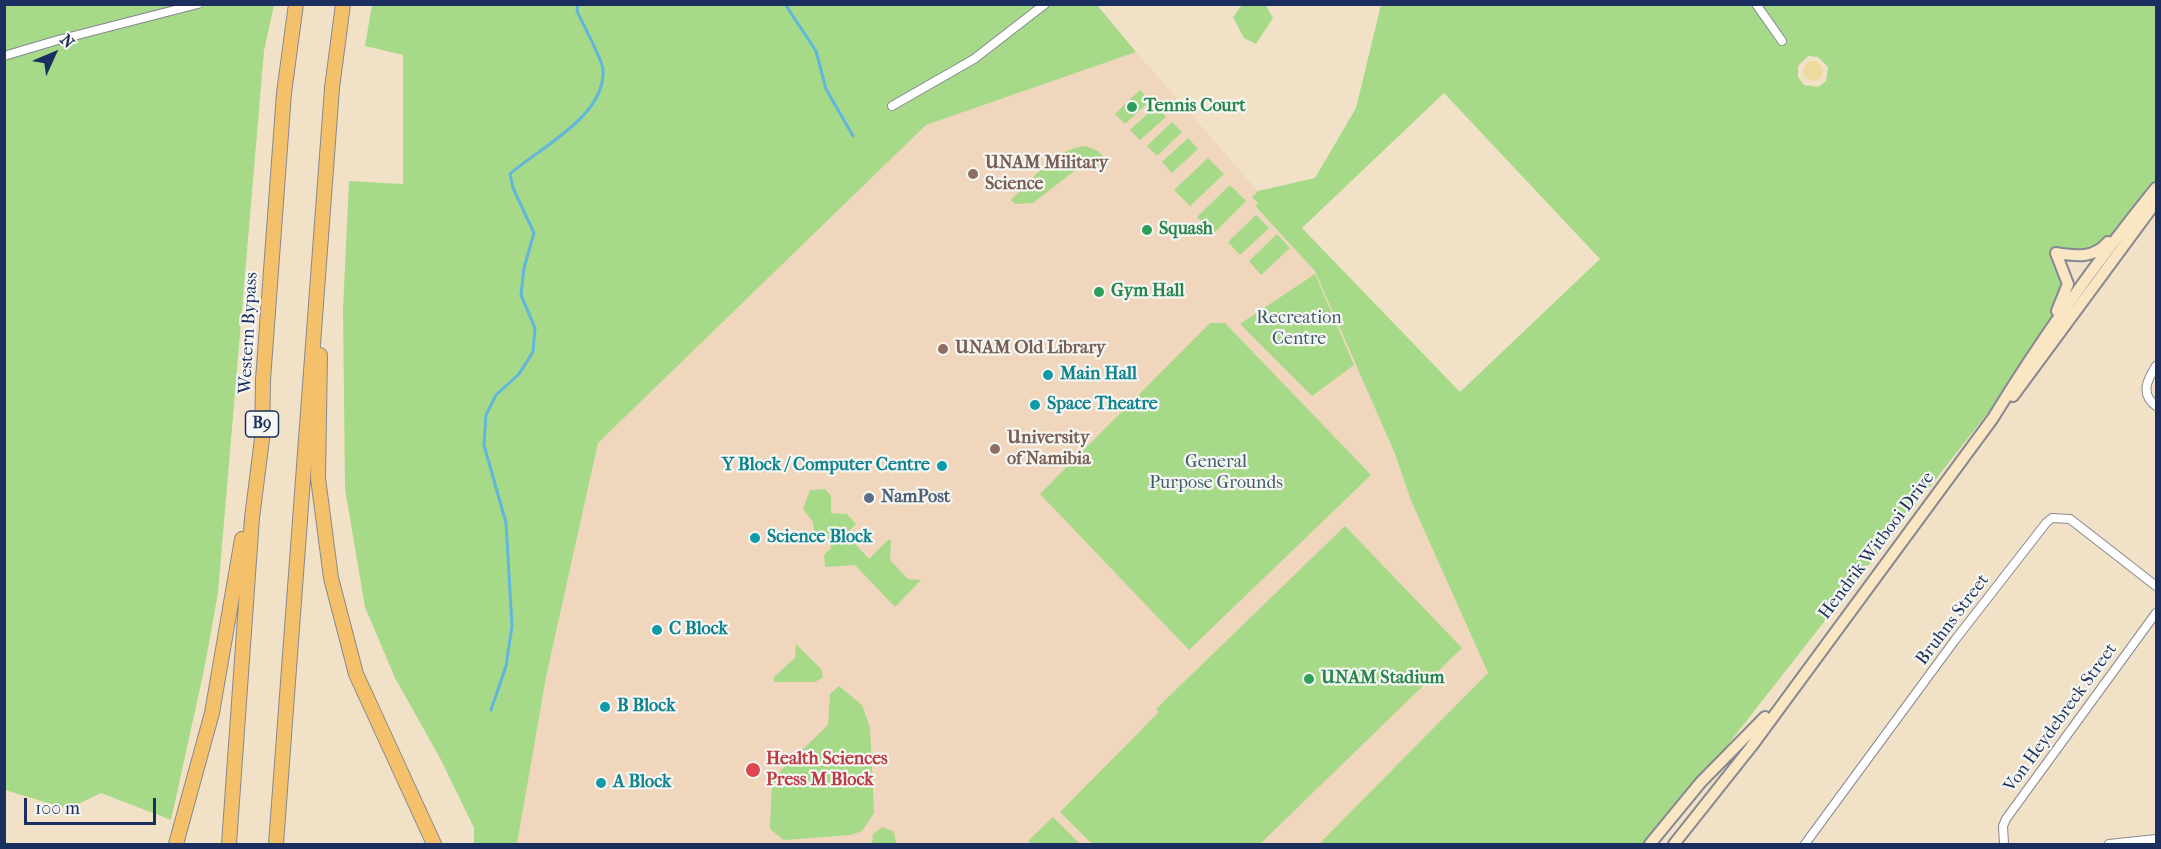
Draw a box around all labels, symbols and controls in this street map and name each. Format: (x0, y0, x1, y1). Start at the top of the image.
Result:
north arrow (24, 24, 84, 84)
text: N (56, 30, 78, 52)
place label: Tennis Court (1144, 96, 1246, 118)
marker: Tennis Court (1125, 100, 1139, 114)
place label: UNAM Military Science (985, 153, 1108, 195)
marker: UNAM Military Science (966, 167, 980, 181)
place label: Squash (1159, 219, 1213, 241)
marker: Squash (1140, 223, 1154, 237)
street label: Western Bypass (235, 272, 263, 394)
place label: Gym Hall (1111, 281, 1185, 303)
marker: Gym Hall (1092, 285, 1106, 299)
park label: Recreation Centre (1256, 308, 1342, 350)
place label: UNAM Old Library (955, 338, 1106, 360)
marker: UNAM Old Library (936, 342, 950, 356)
place label: Main Hall (1060, 364, 1137, 386)
marker: Main Hall (1041, 368, 1055, 382)
place label: Space Theatre (1047, 394, 1158, 416)
marker: Space Theatre (1028, 398, 1042, 412)
road number: B9 (246, 411, 278, 437)
place label: University of Namibia (1007, 428, 1090, 470)
marker: University of Namibia (988, 442, 1002, 456)
park label: General Purpose Grounds (1149, 452, 1283, 494)
place label: Y Block / Computer Centre (722, 455, 930, 477)
marker: Y Block / Computer Centre (935, 459, 949, 473)
street label: Hendrik Witbooi Drive (1814, 468, 1940, 624)
place label: NamPost (881, 487, 950, 509)
marker: NamPost (862, 491, 876, 505)
place label: Science Block (767, 527, 872, 549)
marker: Science Block (748, 531, 762, 545)
street label: Bruhns Street (1912, 570, 1994, 670)
place label: C Block (669, 619, 728, 641)
marker: C Block (650, 623, 664, 637)
street label: Von Heydebreck Street (2000, 639, 2122, 797)
place label: UNAM Stadium (1321, 668, 1444, 690)
marker: UNAM Stadium (1302, 672, 1316, 686)
place label: B Block (617, 696, 675, 718)
marker: B Block (598, 700, 612, 714)
place label: Health Sciences Press M Block (766, 749, 888, 792)
marker: Health Sciences Press M Block (744, 761, 762, 779)
place label: A Block (613, 772, 671, 794)
marker: A Block (594, 776, 608, 790)
scale bar (27, 786, 159, 824)
text: 100 m (35, 798, 80, 819)

